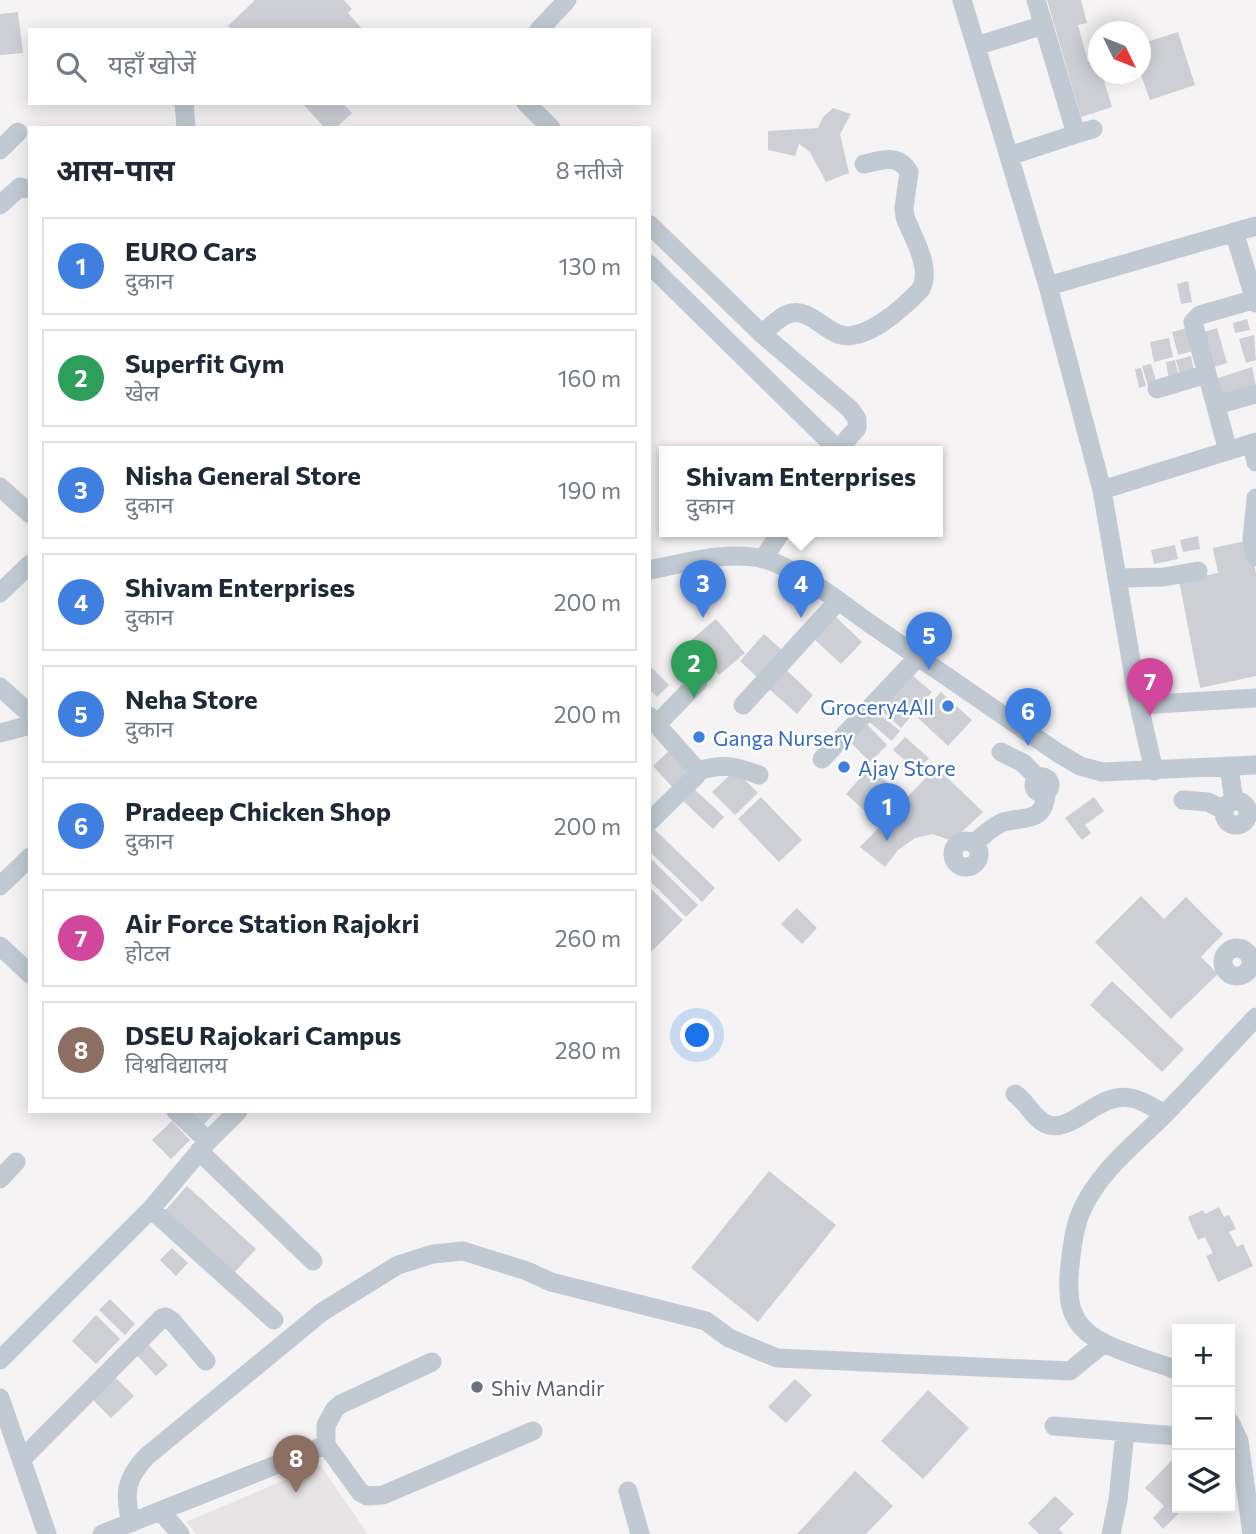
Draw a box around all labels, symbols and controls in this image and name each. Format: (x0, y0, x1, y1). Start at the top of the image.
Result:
north arrow (1088, 21, 1151, 84)
search box (28, 28, 651, 105)
icon: search (52, 48, 90, 86)
text: यहाँ खोजें (108, 48, 196, 79)
text: आस-पास (56, 150, 175, 187)
text: 8 नतीजे (556, 156, 623, 184)
text: EURO Cars (125, 235, 257, 266)
text: 1 (76, 252, 86, 280)
text: 130 m (559, 252, 621, 280)
text: दुकान (125, 266, 174, 294)
text: Superfit Gym (125, 347, 284, 378)
text: 2 (74, 364, 88, 392)
text: 160 m (558, 364, 621, 392)
text: खेल (125, 378, 159, 406)
popup (659, 446, 943, 537)
text: Nisha General Store (125, 459, 361, 490)
text: Shivam Enterprises (686, 460, 916, 491)
text: 3 (74, 476, 88, 504)
text: 190 m (558, 476, 621, 504)
text: दुकान (125, 490, 174, 518)
text: दुकान (686, 491, 734, 519)
pin: 3 (680, 560, 726, 618)
pin: 4 (778, 560, 824, 618)
text: Shivam Enterprises (125, 571, 355, 602)
text: 4 (74, 588, 88, 616)
text: 200 m (554, 588, 621, 616)
text: दुकान (125, 602, 174, 630)
pin: 5 (906, 612, 952, 670)
pin: 2 (671, 640, 717, 698)
pin: 7 (1127, 658, 1173, 716)
text: Neha Store (125, 683, 258, 714)
pin: 6 (1005, 688, 1051, 746)
place label: Grocery4All (820, 694, 934, 719)
marker: Grocery4All (940, 698, 956, 714)
text: 5 (74, 700, 88, 728)
text: 200 m (554, 700, 621, 728)
text: दुकान (125, 714, 174, 742)
place label: Ganga Nursery (713, 725, 853, 750)
marker: Ganga Nursery (691, 729, 707, 745)
place label: Ajay Store (858, 755, 956, 780)
marker: Ajay Store (836, 759, 852, 775)
pin: 1 (864, 783, 910, 841)
text: Pradeep Chicken Shop (125, 795, 391, 826)
text: 6 (74, 812, 88, 840)
text: 200 m (554, 812, 621, 840)
text: दुकान (125, 826, 174, 854)
text: Air Force Station Rajokri (125, 907, 419, 938)
text: 7 (75, 924, 87, 952)
text: 260 m (555, 924, 621, 952)
text: होटल (125, 938, 170, 966)
your location (680, 1018, 714, 1052)
text: DSEU Rajokari Campus (125, 1019, 401, 1050)
text: 8 (74, 1036, 88, 1064)
text: 280 m (555, 1036, 621, 1064)
text: विश्वविद्यालय (125, 1050, 228, 1078)
map controls (1172, 1324, 1235, 1513)
button: + (1172, 1324, 1235, 1387)
place label: Shiv Mandir (491, 1375, 604, 1400)
marker: Shiv Mandir (469, 1379, 485, 1395)
button: − (1172, 1387, 1235, 1450)
pin: 8 (273, 1435, 319, 1493)
button: layers (1172, 1450, 1235, 1513)

